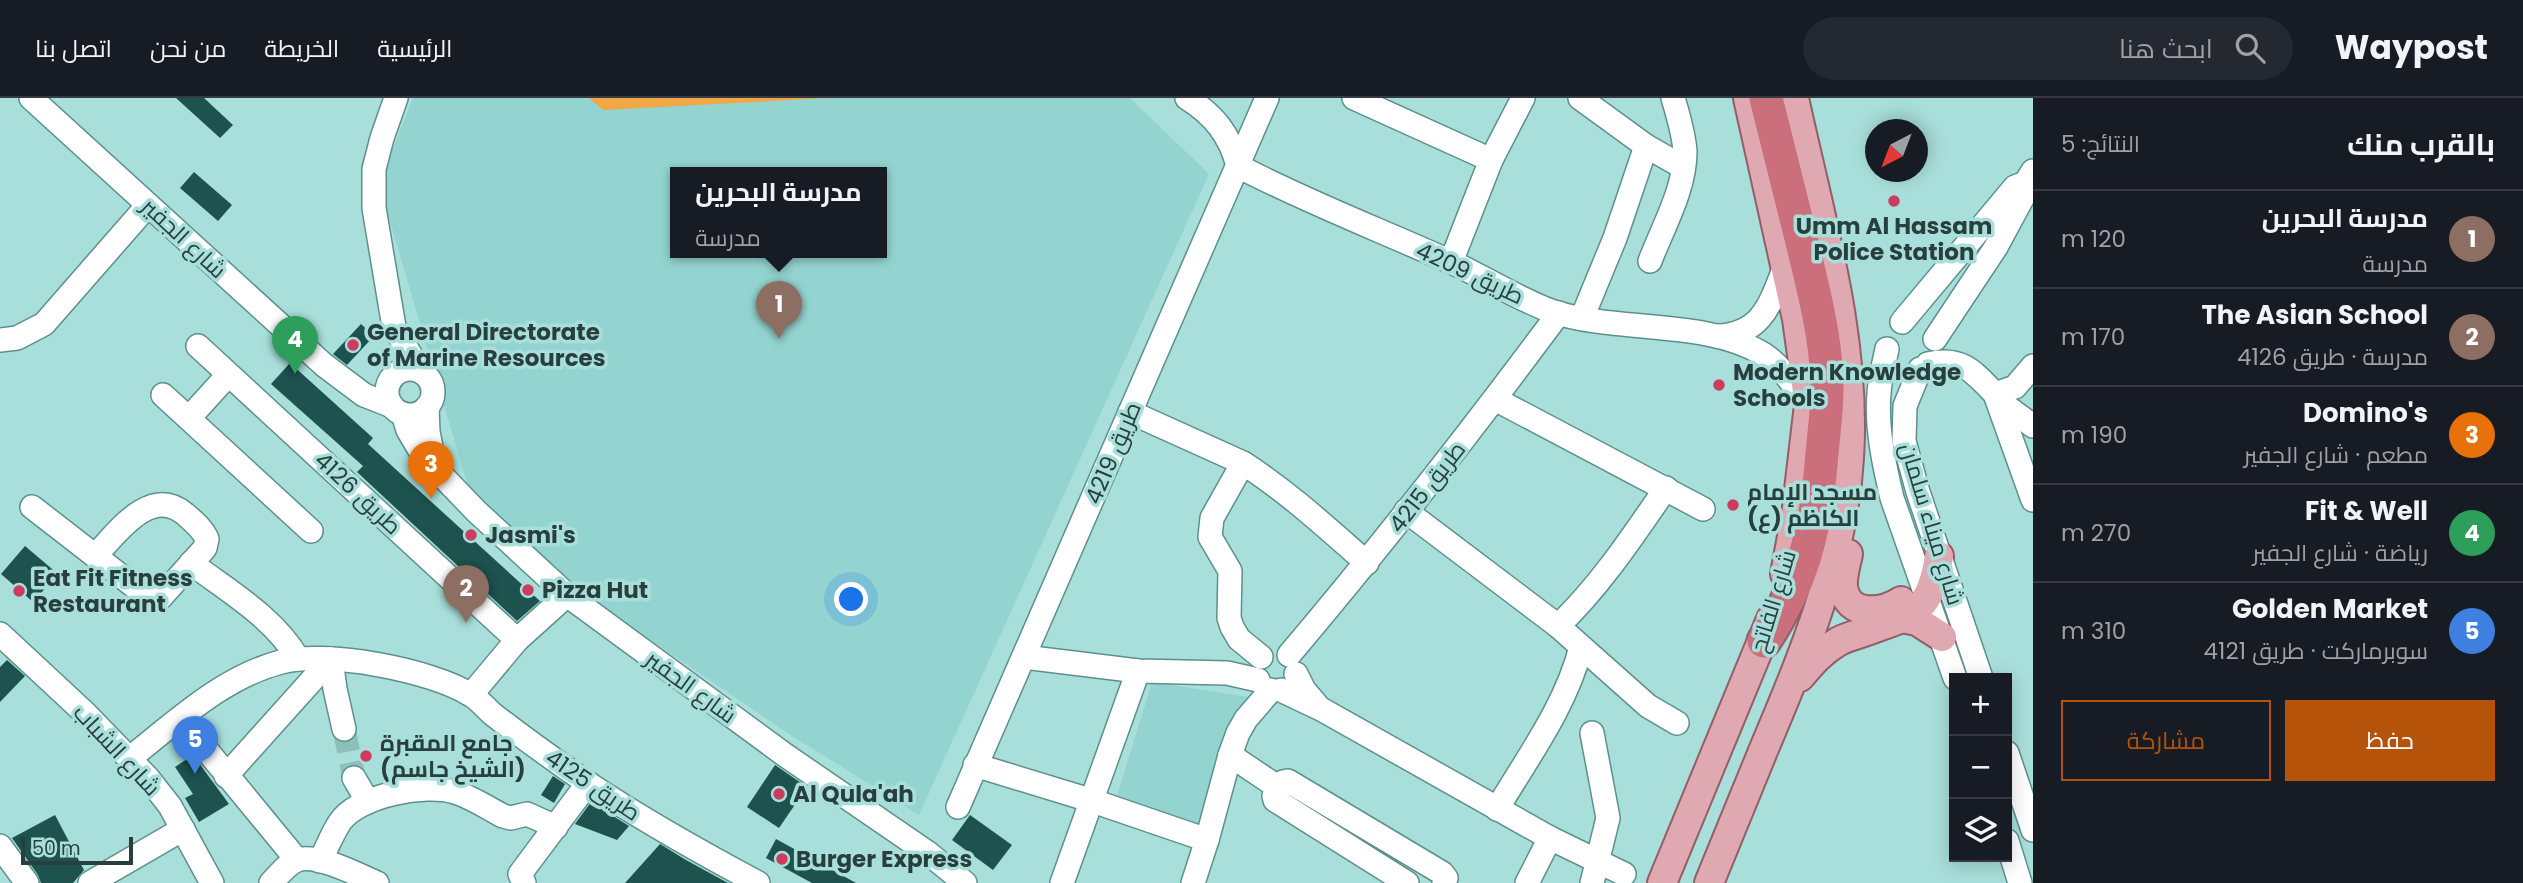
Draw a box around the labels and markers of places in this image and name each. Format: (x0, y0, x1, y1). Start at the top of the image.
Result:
marker: Umm Al Hassam Police Station (1886, 193, 1902, 209)
place label: Umm Al Hassam Police Station (1796, 210, 1992, 268)
pin: 1 (756, 281, 802, 339)
pin: 4 (272, 316, 318, 374)
place label: General Directorate of Marine Resources (367, 316, 606, 374)
marker: General Directorate of Marine Resources (345, 337, 361, 353)
place label: Modern Knowledge Schools (1733, 356, 1961, 414)
marker: Modern Knowledge Schools (1711, 377, 1727, 393)
pin: 3 (408, 441, 454, 499)
place label: مسجد الإمام الكاظم (ع) (1747, 476, 1877, 534)
marker: مسجد الإمام الكاظم (ع) (1725, 497, 1741, 513)
place label: Jasmi's (485, 519, 576, 551)
marker: Jasmi's (463, 527, 479, 543)
place label: Eat Fit Fitness Restaurant (33, 562, 193, 620)
pin: 2 (443, 565, 489, 623)
place label: Pizza Hut (542, 574, 648, 606)
marker: Pizza Hut (520, 582, 536, 598)
marker: Eat Fit Fitness Restaurant (11, 583, 27, 599)
pin: 5 (172, 716, 218, 774)
place label: جامع المقبرة (الشيخ جاسم) (380, 727, 526, 785)
marker: جامع المقبرة (الشيخ جاسم) (358, 748, 374, 764)
place label: Al Qula'ah (793, 778, 914, 810)
marker: Al Qula'ah (771, 786, 787, 802)
place label: Burger Express (796, 843, 972, 875)
marker: Burger Express (774, 851, 790, 867)

